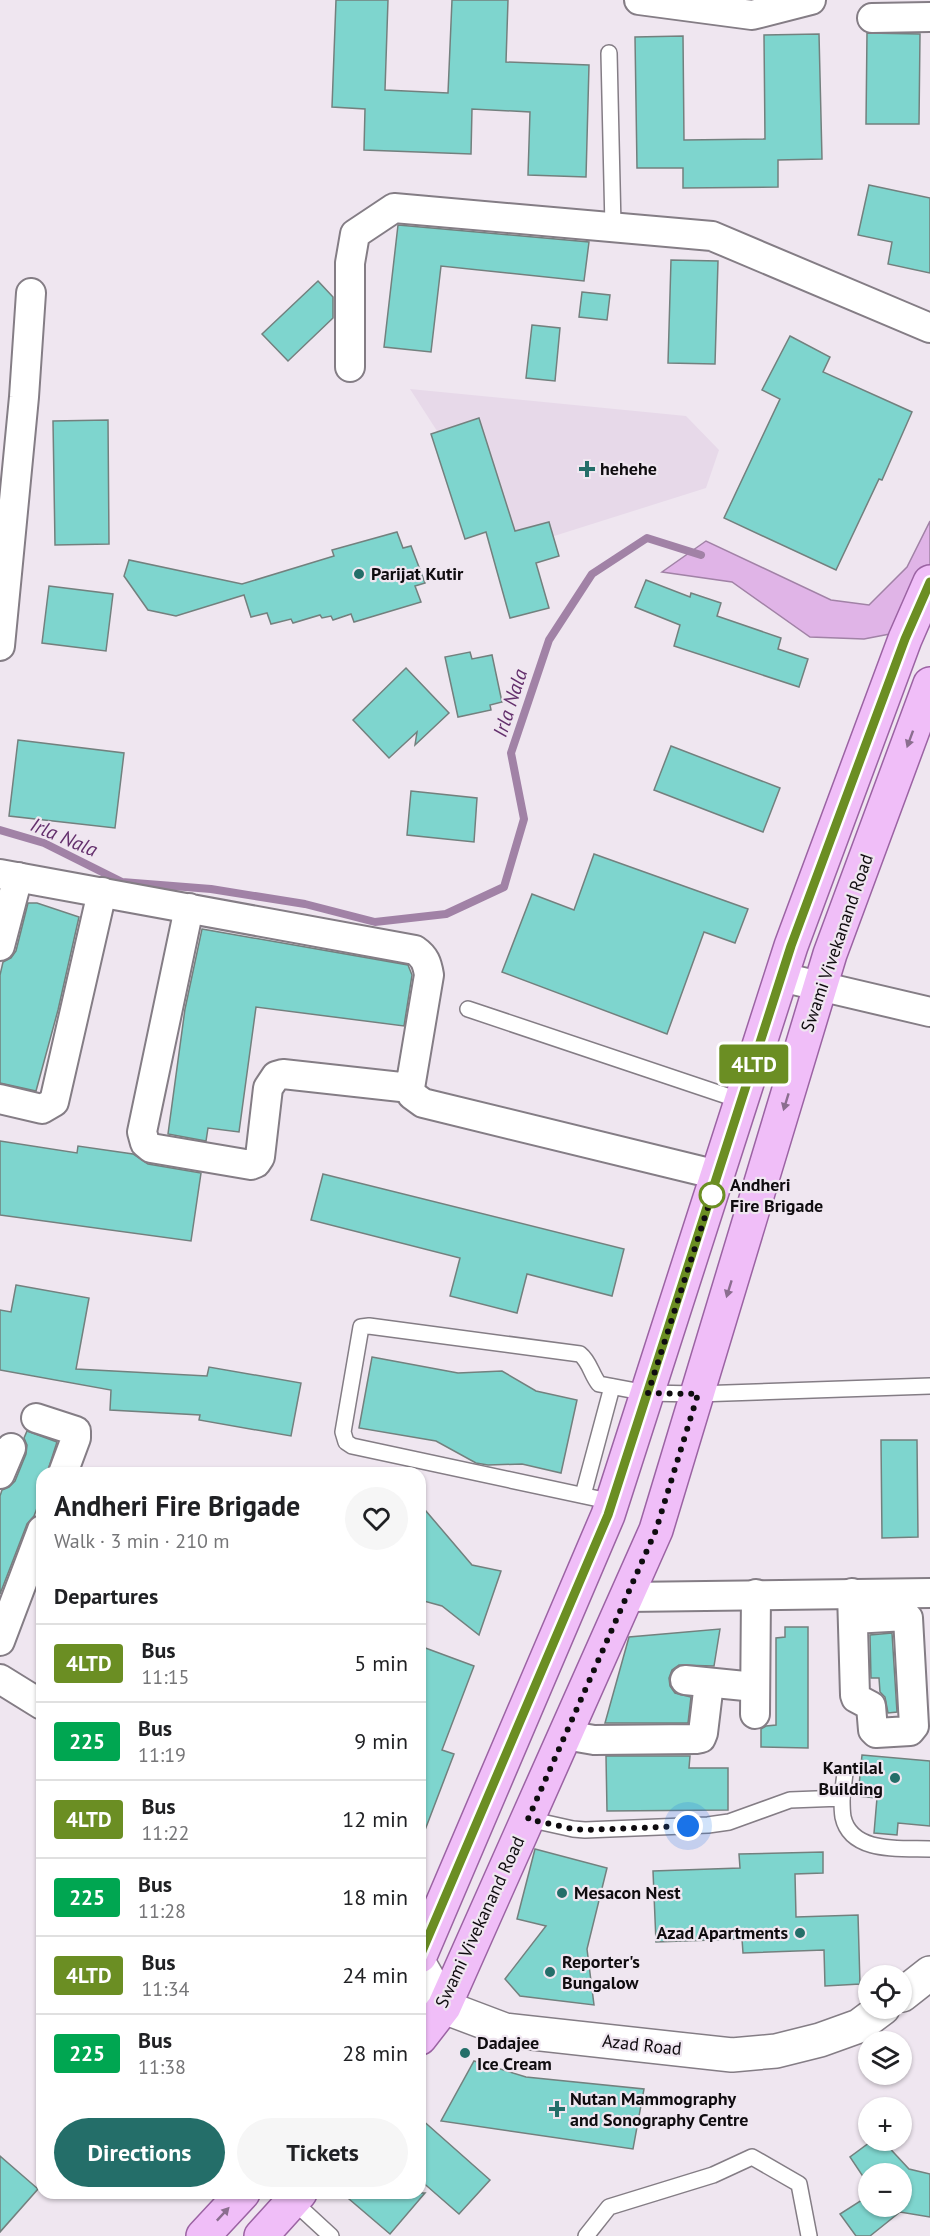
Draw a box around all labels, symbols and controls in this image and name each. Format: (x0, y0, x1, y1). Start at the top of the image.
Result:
place label: hehehe (600, 457, 657, 480)
marker: hehehe (578, 460, 596, 478)
place label: Parijat Kutir (371, 562, 464, 585)
marker: Parijat Kutir (352, 567, 366, 581)
water label: Irla Nala (487, 665, 533, 740)
one-way arrow (905, 730, 914, 748)
water label: Irla Nala (27, 811, 102, 863)
street label: Swami Vivekanand Road (795, 851, 878, 1035)
line badge: 4LTD (712, 1044, 796, 1084)
text: 4LTD (731, 1051, 777, 1078)
one-way arrow (781, 1094, 790, 1112)
place label: Andheri Fire Brigade (730, 1173, 823, 1217)
marker: Andheri Fire Brigade (699, 1182, 725, 1208)
one-way arrow (724, 1280, 733, 1298)
text: Andheri Fire Brigade (54, 1487, 300, 1524)
button: heart (345, 1487, 408, 1550)
text: Walk · 3 min · 210 m (54, 1528, 230, 1554)
text: Departures (54, 1582, 158, 1610)
text: Bus (141, 1636, 176, 1664)
text: 5 min (354, 1649, 408, 1677)
text: 4LTD (66, 1650, 111, 1677)
text: 11:15 (141, 1664, 189, 1690)
text: Bus (138, 1714, 172, 1742)
text: 9 min (354, 1727, 408, 1755)
text: 225 (69, 1728, 105, 1755)
text: 11:19 (138, 1742, 186, 1768)
place label: Kantilal Building (819, 1756, 884, 1800)
marker: Kantilal Building (888, 1771, 902, 1785)
text: Bus (141, 1792, 176, 1820)
text: 12 min (342, 1805, 408, 1833)
text: 4LTD (66, 1806, 111, 1833)
your location (673, 1811, 703, 1841)
text: 11:22 (141, 1820, 189, 1846)
street label: Swami Vivekanand Road (430, 1832, 529, 2011)
text: Bus (138, 1870, 172, 1898)
place label: Mesacon Nest (574, 1881, 681, 1904)
text: 18 min (342, 1883, 408, 1911)
text: 225 (69, 1884, 105, 1911)
marker: Mesacon Nest (555, 1886, 569, 1900)
text: 11:28 (138, 1898, 186, 1924)
place label: Azad Apartments (657, 1921, 788, 1944)
marker: Azad Apartments (793, 1926, 807, 1940)
text: Bus (141, 1948, 176, 1976)
place label: Reporter's Bungalow (562, 1950, 640, 1994)
text: 24 min (342, 1961, 408, 1989)
text: 4LTD (66, 1962, 111, 1989)
marker: Reporter's Bungalow (543, 1965, 557, 1979)
map controls (858, 1965, 912, 2217)
button: locate (858, 1965, 912, 2019)
text: 11:34 (141, 1976, 189, 2002)
text: Bus (138, 2026, 172, 2054)
street label: Azad Road (601, 2029, 683, 2060)
place label: Dadajee Ice Cream (477, 2031, 552, 2075)
button: layers (858, 2031, 912, 2085)
text: 28 min (342, 2039, 408, 2067)
text: 225 (69, 2040, 105, 2067)
marker: Dadajee Ice Cream (458, 2046, 472, 2060)
text: 11:38 (138, 2054, 186, 2080)
place label: Nutan Mammography and Sonography Centre (570, 2087, 749, 2131)
button: + (858, 2097, 912, 2151)
marker: Nutan Mammography and Sonography Centre (548, 2100, 566, 2118)
button: Directions (54, 2118, 225, 2187)
button: Tickets (237, 2118, 408, 2187)
button: − (858, 2163, 912, 2217)
one-way arrow (216, 2207, 230, 2222)

